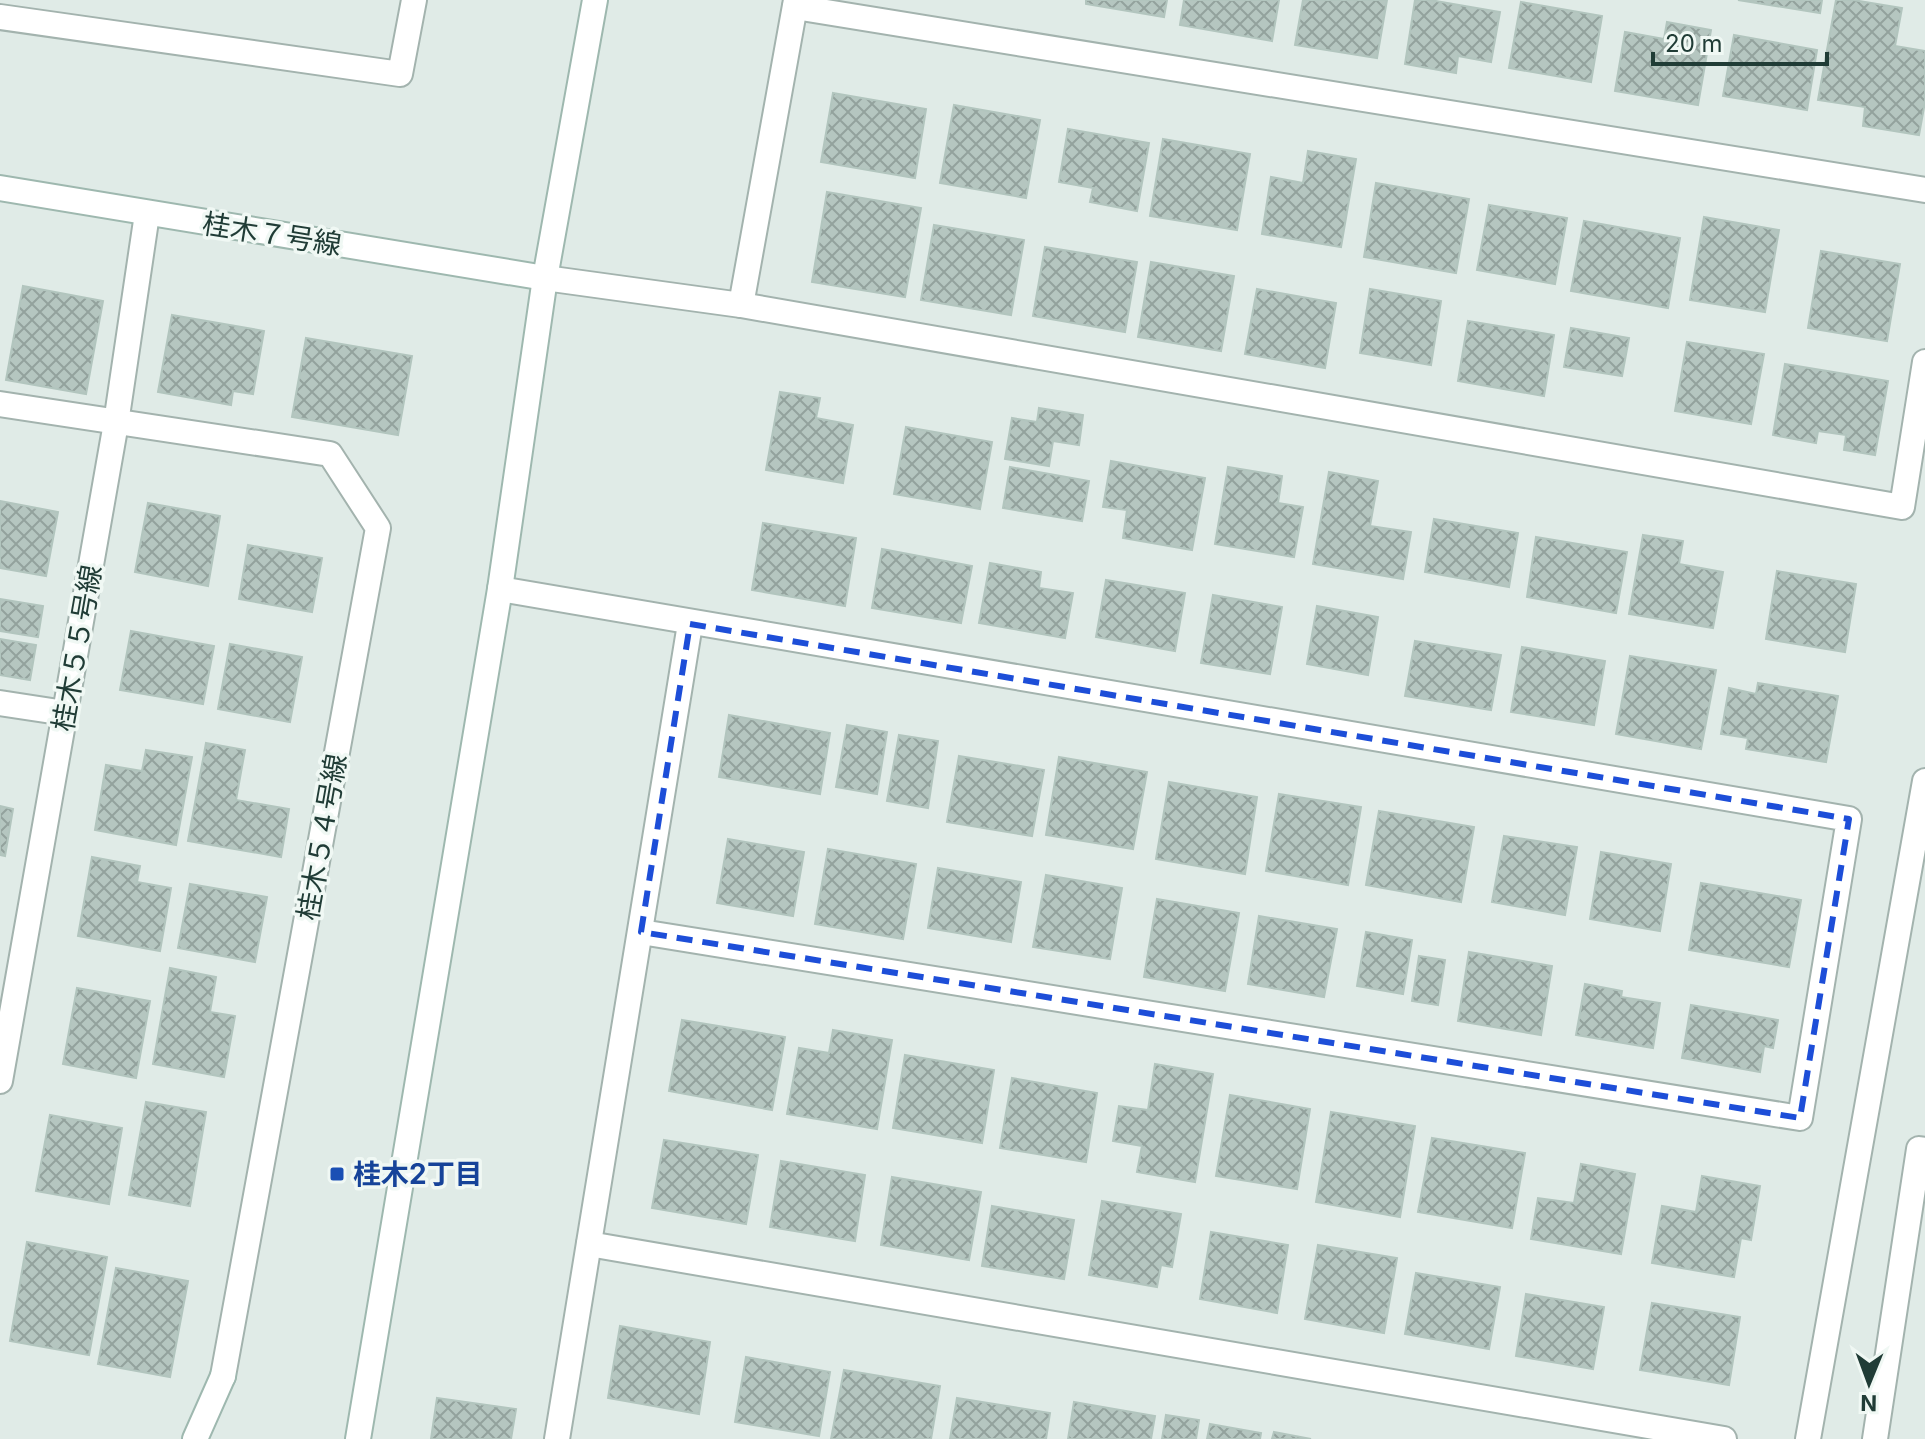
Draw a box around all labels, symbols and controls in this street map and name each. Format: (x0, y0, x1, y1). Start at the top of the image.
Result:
scale bar (1653, 16, 1827, 66)
text: 20 m (1665, 29, 1723, 58)
street label: 桂木７号線 (200, 206, 344, 262)
street label: 桂木５５号線 (46, 562, 108, 734)
street label: 桂木５４号線 (291, 751, 353, 923)
place label: 桂木2丁目 (353, 1157, 483, 1191)
marker: 桂木2丁目 (328, 1165, 346, 1183)
north arrow (1829, 1343, 1909, 1423)
text: N (1860, 1390, 1877, 1416)

